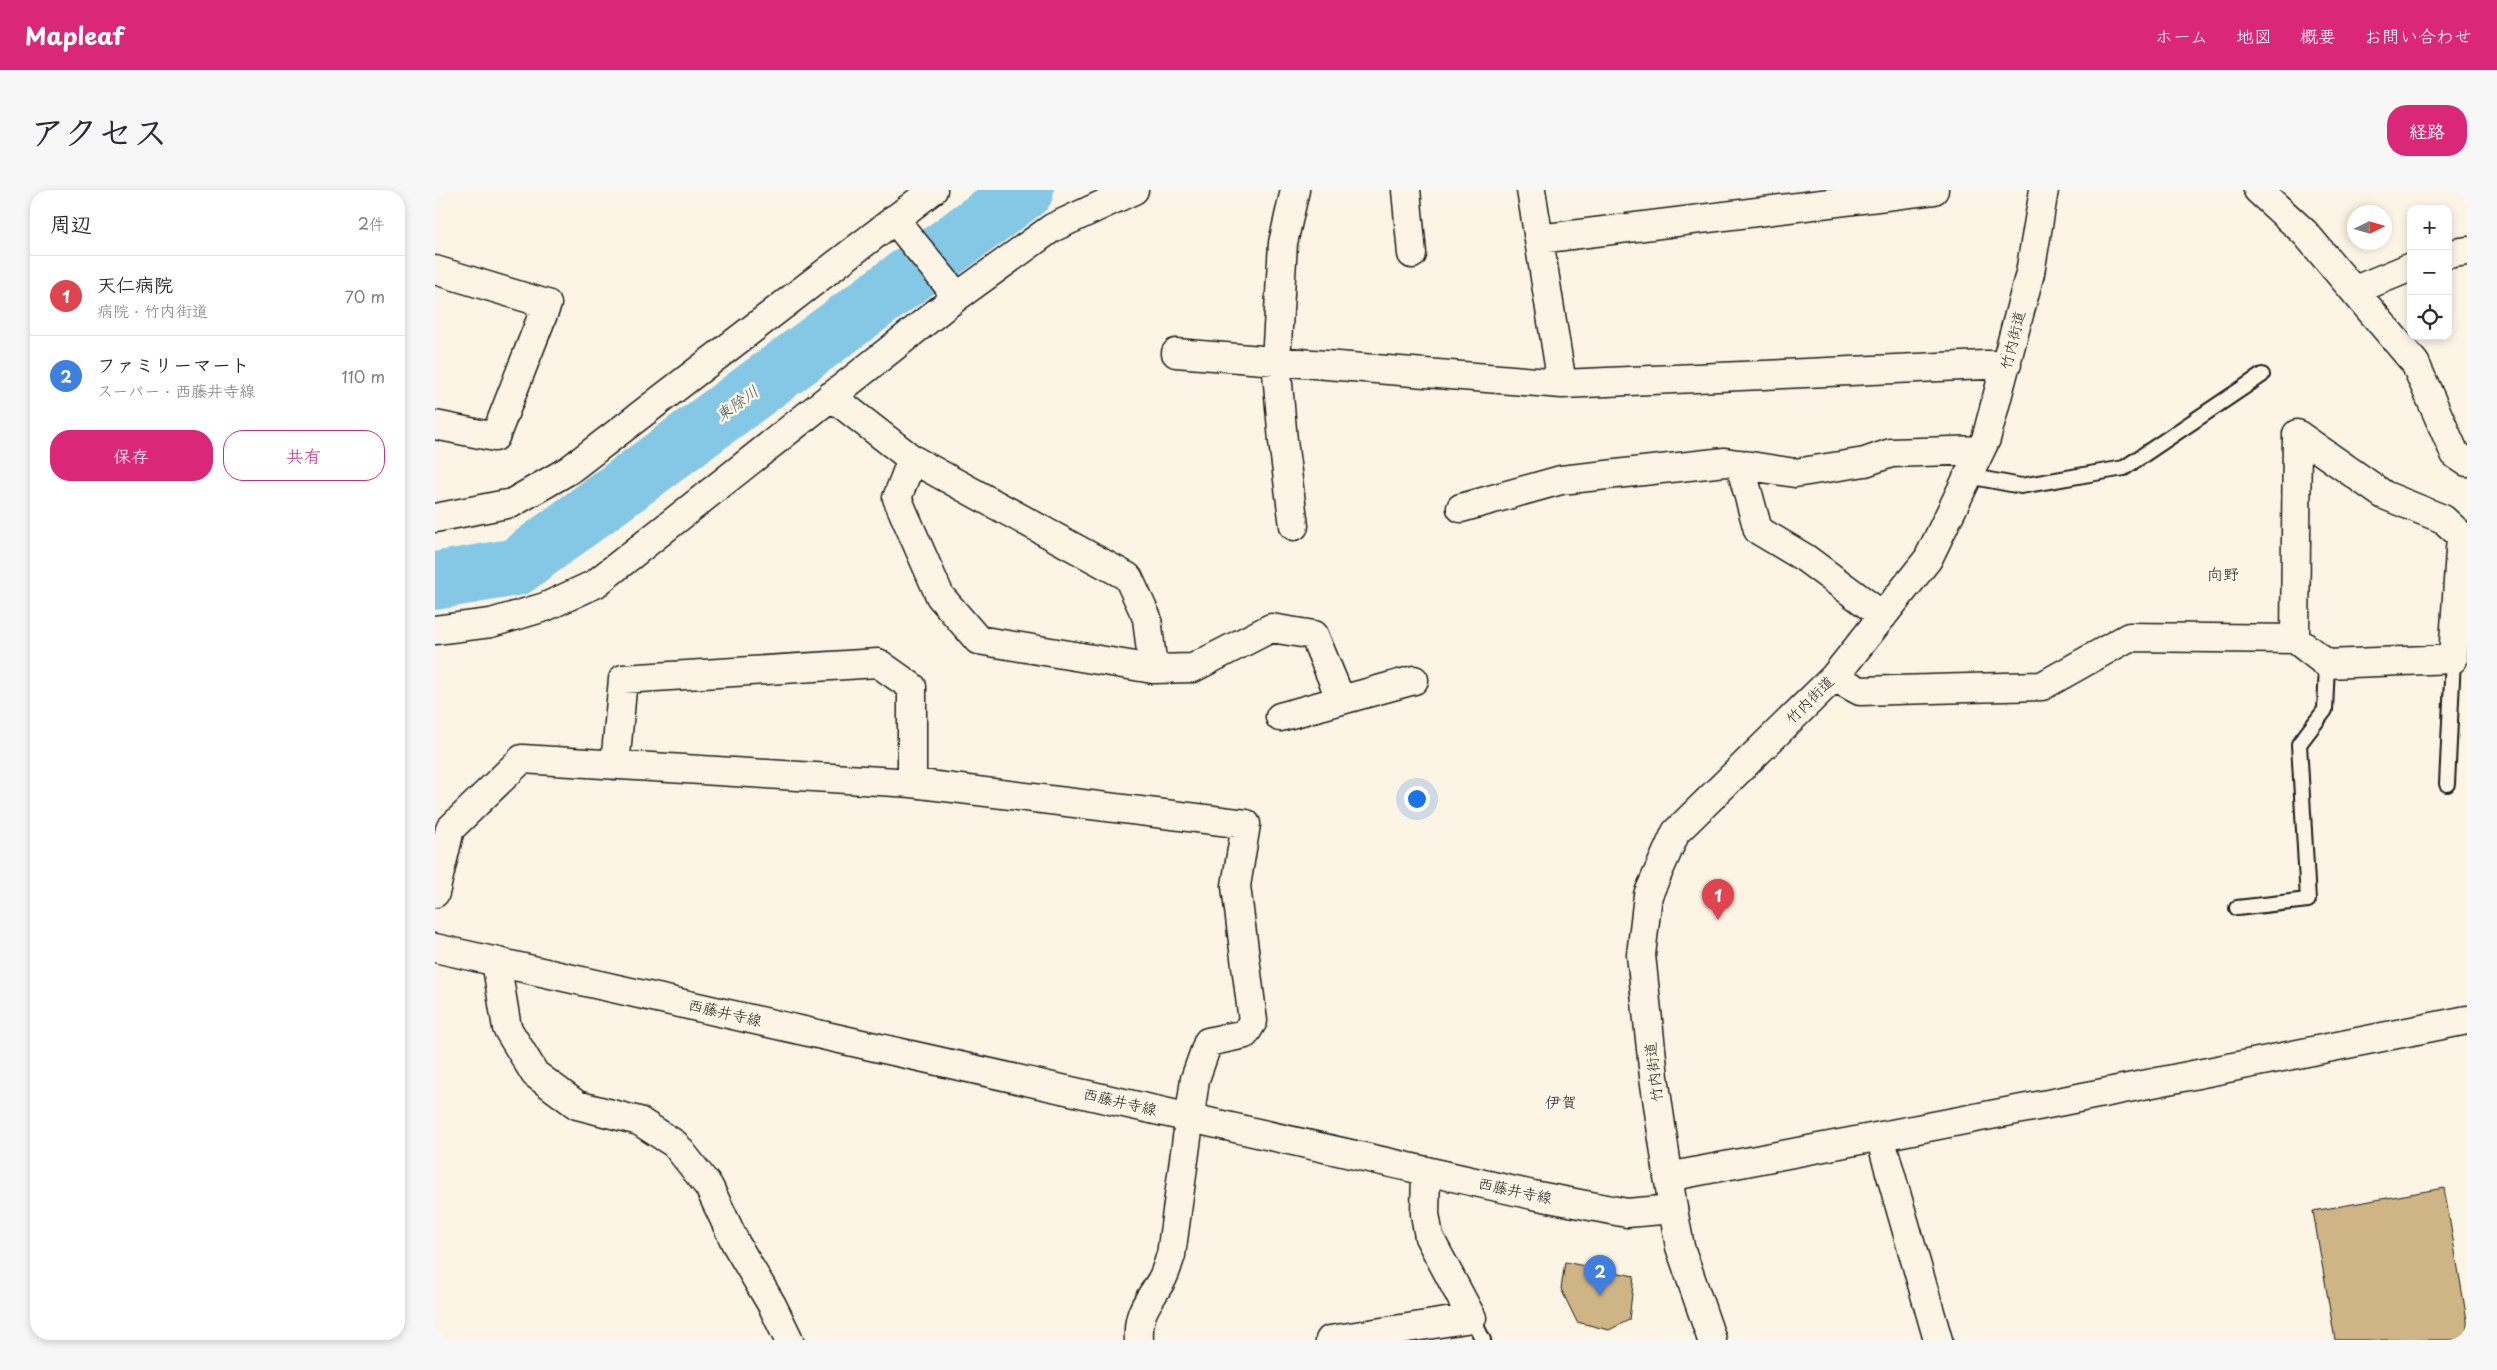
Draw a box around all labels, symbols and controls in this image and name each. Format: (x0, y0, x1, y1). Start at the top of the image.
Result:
text: Mapleaf (25, 17, 124, 53)
text: ホーム (2155, 22, 2208, 49)
text: 地図 (2236, 22, 2272, 49)
text: 概要 (2300, 22, 2336, 49)
text: お問い合わせ (2364, 22, 2472, 49)
text: アクセス (30, 104, 168, 157)
button: 経路 (2387, 105, 2467, 156)
north arrow (2347, 205, 2392, 250)
map controls (2407, 205, 2452, 340)
button: + (2407, 205, 2452, 250)
text: 周辺 (50, 207, 92, 239)
text: 2件 (358, 211, 385, 235)
button: − (2407, 250, 2452, 295)
text: 天仁病院 (97, 270, 173, 298)
text: 1 (62, 284, 70, 308)
text: 70 m (345, 284, 385, 308)
button: locate (2407, 295, 2452, 340)
text: 病院 · 竹内街道 (97, 298, 208, 322)
street label: 竹内街道 (1993, 308, 2030, 372)
text: ファミリーマート (97, 350, 250, 378)
text: 2 (60, 364, 72, 388)
text: 110 m (342, 364, 385, 388)
text: スーパー · 西藤井寺線 (97, 378, 255, 402)
water label: 東除川 (710, 378, 763, 426)
button: 保存 (50, 430, 213, 481)
button: 共有 (223, 430, 385, 481)
district label: 向野 (2207, 561, 2239, 585)
street label: 竹内街道 (1780, 670, 1838, 728)
your location (1404, 786, 1430, 812)
pin: 1 (1702, 879, 1734, 920)
street label: 西藤井寺線 (686, 992, 764, 1031)
street label: 竹内街道 (1637, 1041, 1668, 1103)
street label: 西藤井寺線 (1081, 1081, 1159, 1120)
district label: 伊賀 (1545, 1089, 1577, 1113)
street label: 西藤井寺線 (1476, 1170, 1554, 1209)
pin: 2 (1584, 1255, 1616, 1296)

